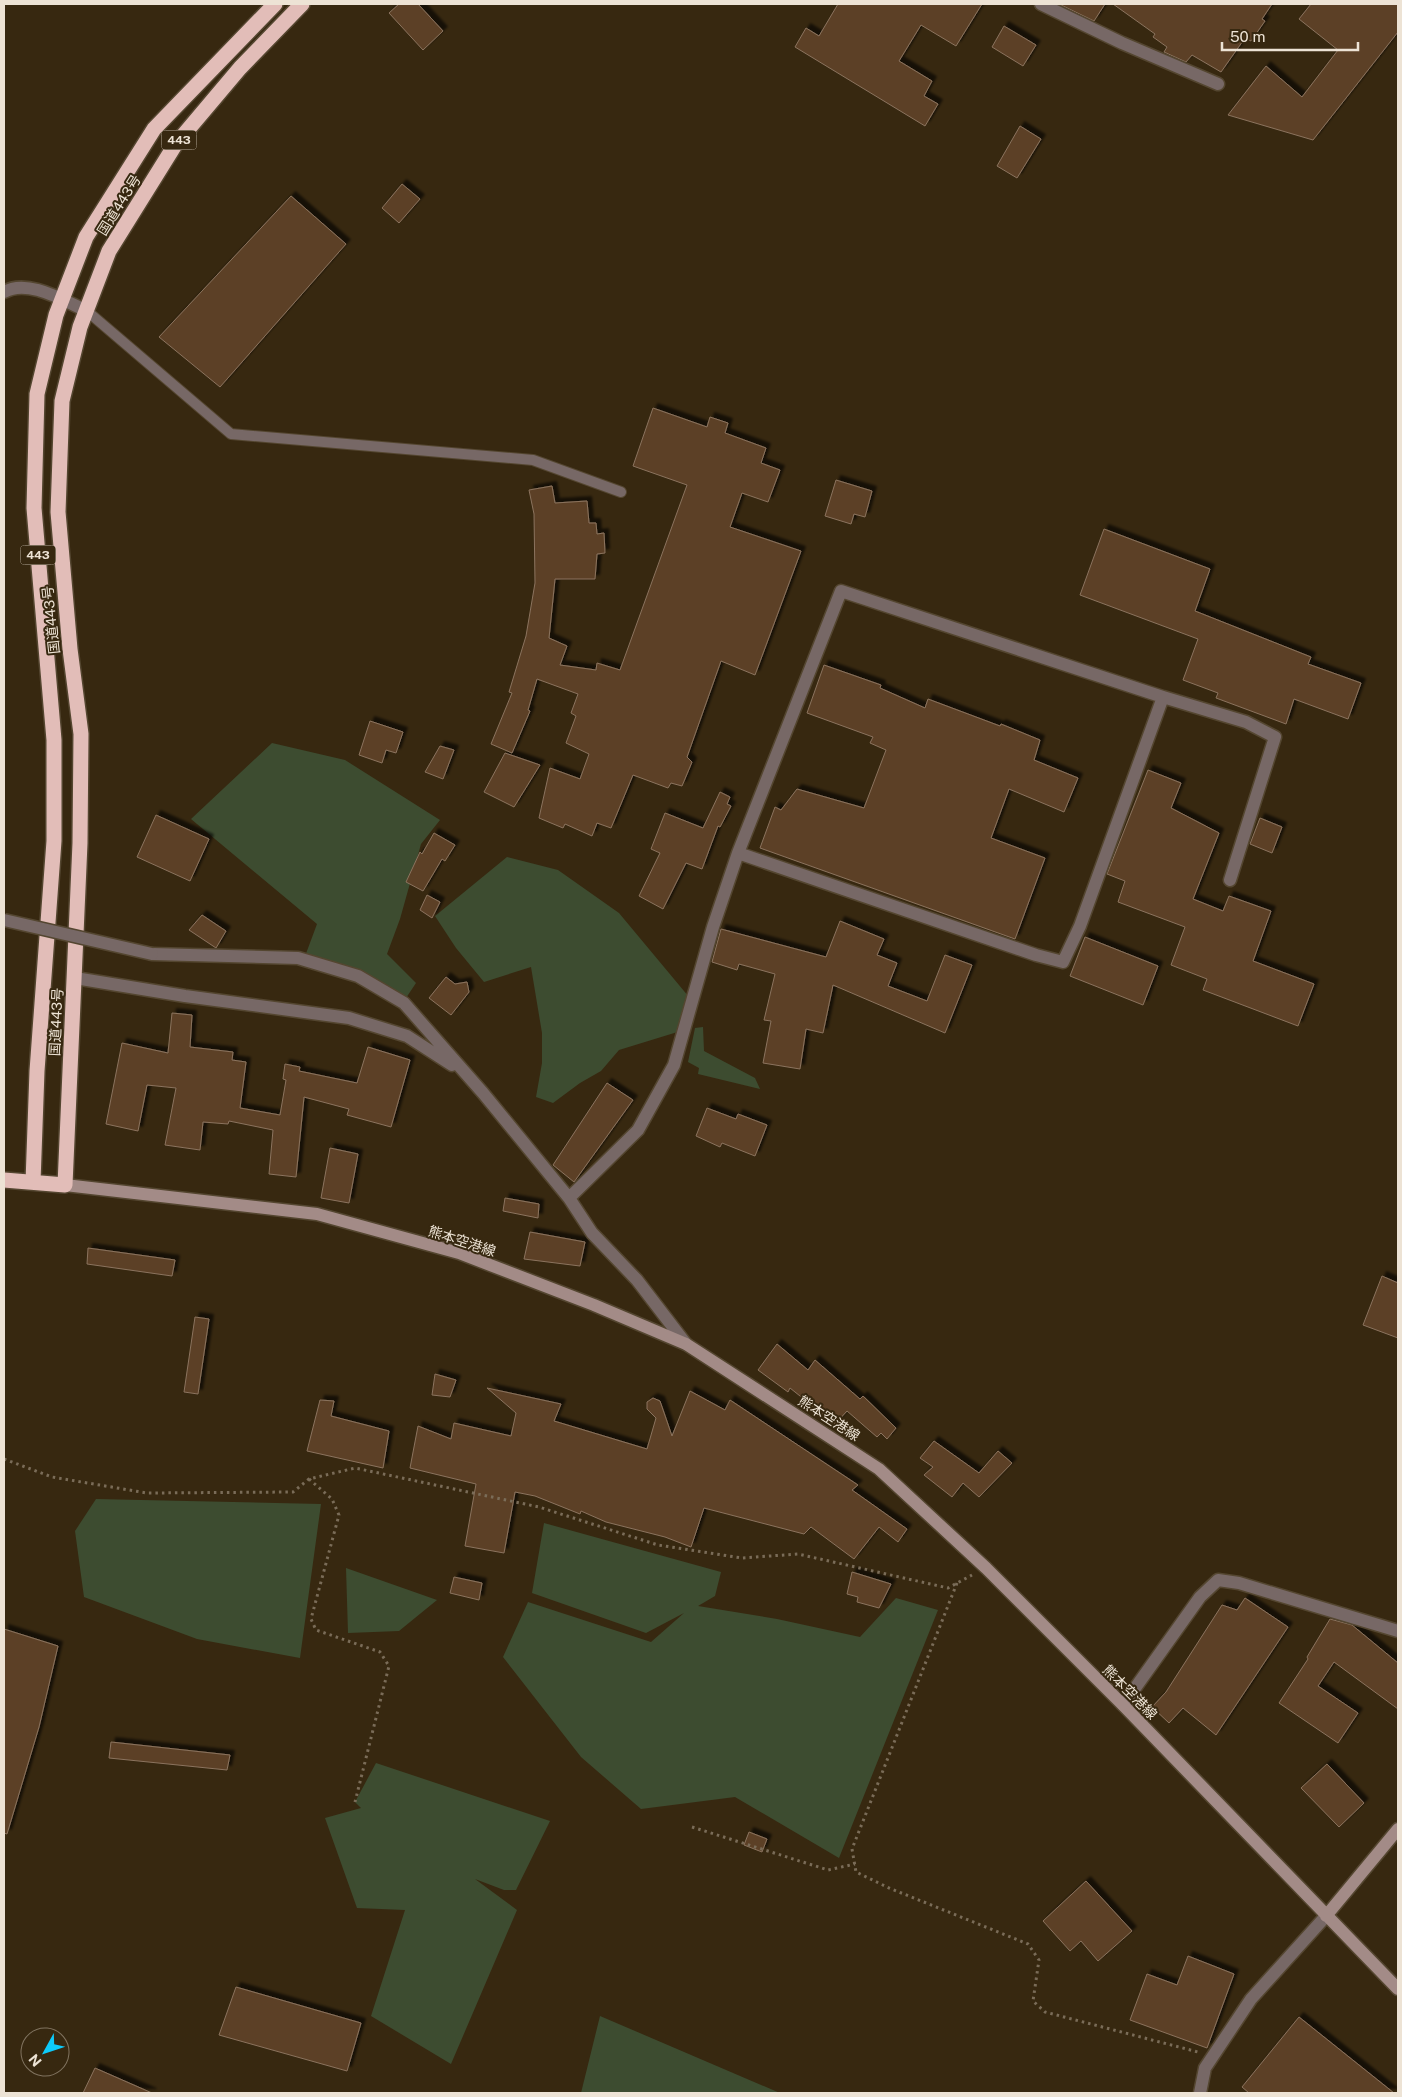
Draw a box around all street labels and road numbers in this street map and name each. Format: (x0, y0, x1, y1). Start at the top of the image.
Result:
road number: 443 (162, 130, 196, 150)
street label: 国道443号 (94, 172, 144, 238)
road number: 443 (20, 546, 56, 564)
street label: 国道443号 (39, 585, 63, 655)
street label: 国道443号 (46, 987, 66, 1057)
street label: 熊本空港線 (426, 1223, 498, 1259)
street label: 熊本空港線 (795, 1392, 863, 1444)
street label: 熊本空港線 (1100, 1662, 1160, 1722)

